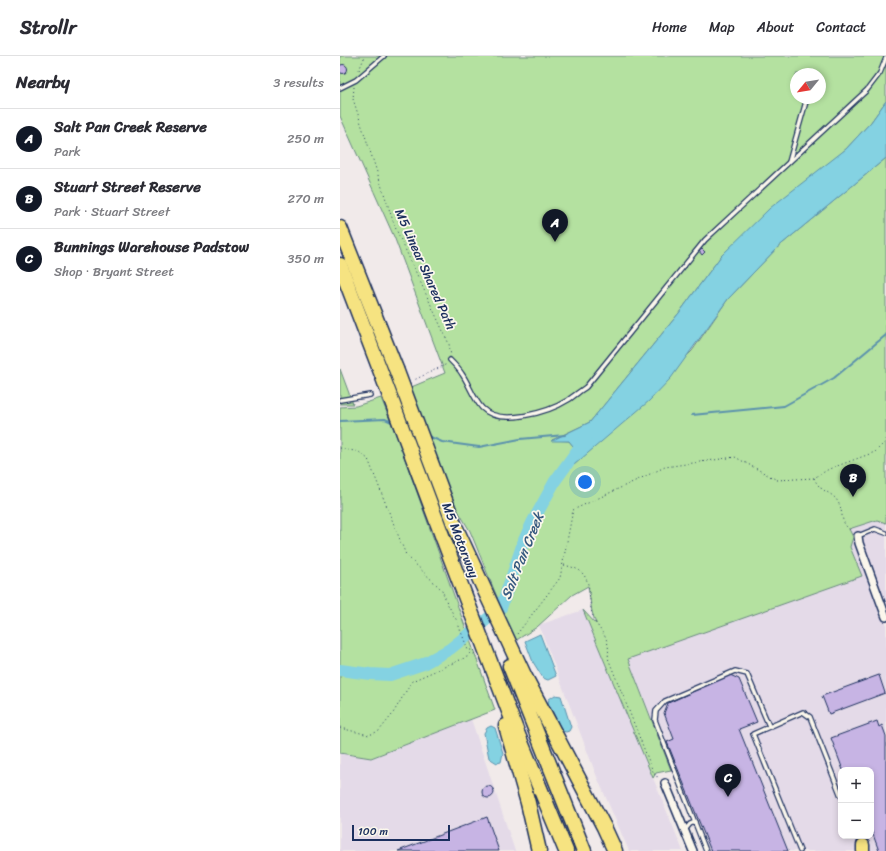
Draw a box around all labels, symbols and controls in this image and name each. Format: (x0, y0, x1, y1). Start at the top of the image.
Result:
text: Strollr (20, 11, 76, 44)
text: Home (652, 15, 687, 40)
text: Map (709, 15, 735, 40)
text: About (757, 15, 794, 40)
text: Contact (816, 15, 866, 40)
text: Nearby (16, 67, 70, 97)
north arrow (790, 68, 826, 104)
text: 3 results (273, 71, 324, 94)
text: Salt Pan Creek Reserve (54, 114, 207, 140)
text: A (25, 127, 33, 150)
text: 250 m (287, 127, 324, 150)
text: Park (54, 140, 81, 163)
text: Stuart Street Reserve (54, 174, 201, 200)
text: B (25, 187, 33, 210)
text: 270 m (287, 187, 324, 210)
text: Park · Stuart Street (54, 200, 170, 223)
street label: M5 Linear Shared Path (388, 205, 463, 334)
pin: A (542, 209, 568, 242)
text: Bunnings Warehouse Padstow (54, 234, 249, 260)
text: C (25, 247, 33, 270)
text: 350 m (287, 247, 324, 270)
text: Shop · Bryant Street (54, 260, 174, 283)
pin: B (840, 464, 866, 497)
your location (575, 472, 595, 492)
street label: M5 Motorway (436, 499, 486, 582)
water label: Salt Pan Creek (494, 508, 552, 603)
pin: C (715, 764, 741, 797)
map controls (838, 767, 874, 839)
button: + (838, 767, 874, 803)
button: − (838, 803, 874, 839)
text: 100 m (358, 822, 388, 841)
scale bar (352, 823, 450, 842)

